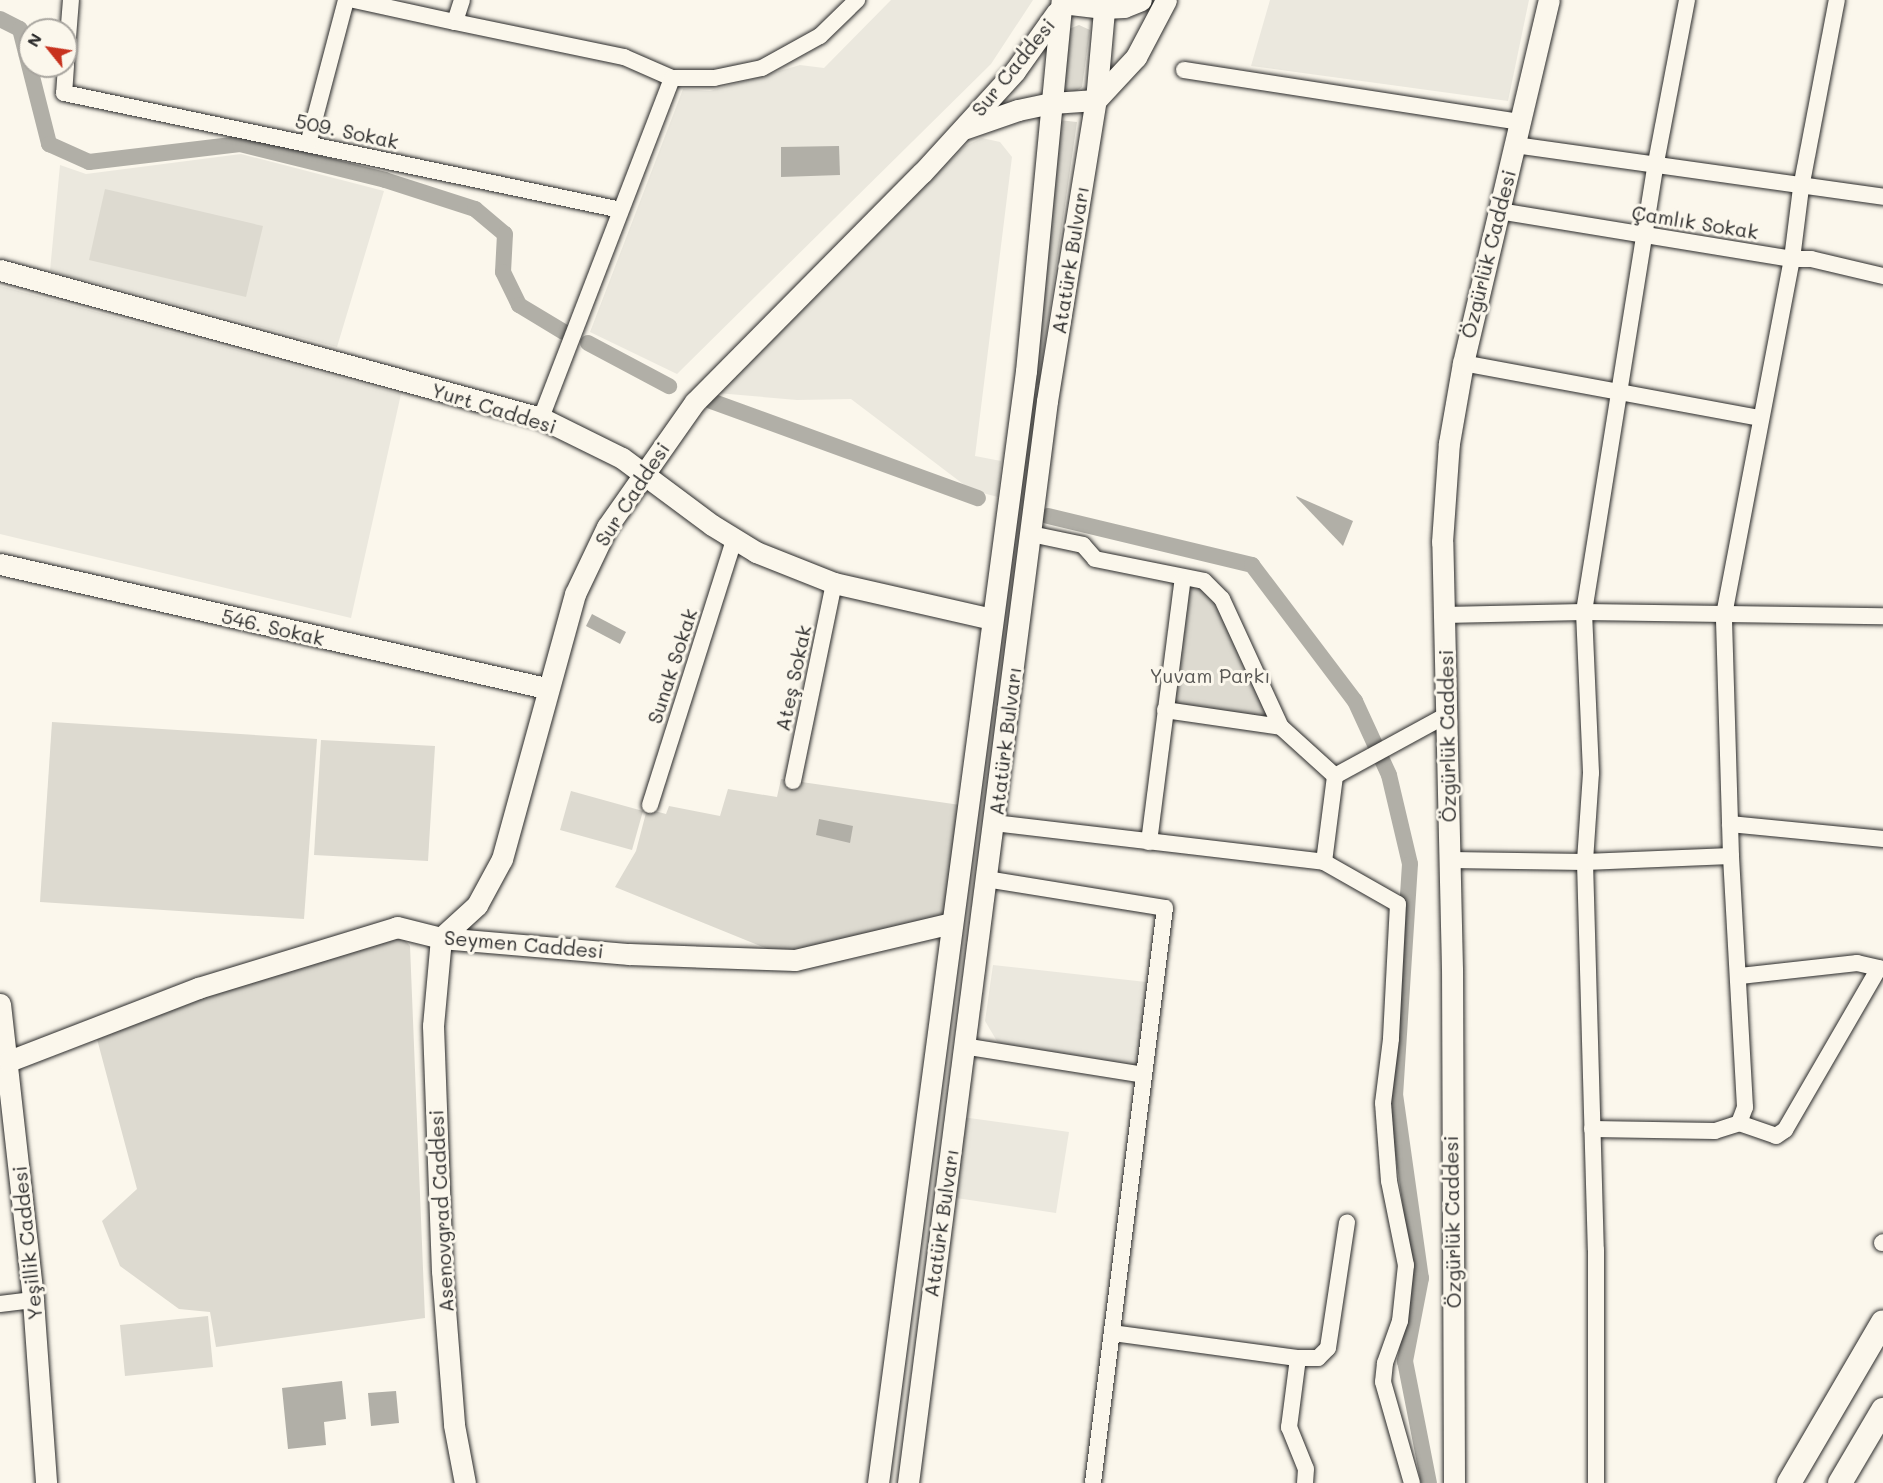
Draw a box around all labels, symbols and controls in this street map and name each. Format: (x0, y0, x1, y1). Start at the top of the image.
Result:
street label: Sur Caddesi (966, 13, 1060, 121)
north arrow (18, 18, 78, 78)
text: N (22, 29, 46, 50)
street label: 509. Sokak (293, 108, 401, 154)
street label: Özgürlük Caddesi (1455, 167, 1521, 341)
street label: Atatürk Bulvarı (1046, 184, 1094, 336)
street label: Çamlık Sokak (1630, 200, 1760, 244)
street label: Yurt Caddesi (429, 378, 559, 438)
street label: Sur Caddesi (590, 438, 674, 550)
street label: 546. Sokak (219, 604, 327, 650)
street label: Sunak Sokak (642, 605, 702, 727)
street label: Ateş Sokak (770, 623, 816, 733)
street label: Özgürlük Caddesi (1433, 649, 1461, 823)
park label: Yuvam Parkı (1149, 663, 1271, 687)
street label: Atatürk Bulvarı (984, 665, 1026, 817)
street label: Seymen Caddesi (443, 925, 605, 963)
street label: Asenovgrad Caddesi (424, 1109, 458, 1313)
street label: Özgürlük Caddesi (1438, 1135, 1466, 1309)
street label: Atatürk Bulvarı (919, 1147, 963, 1299)
street label: Yeşillik Caddesi (7, 1165, 47, 1321)

